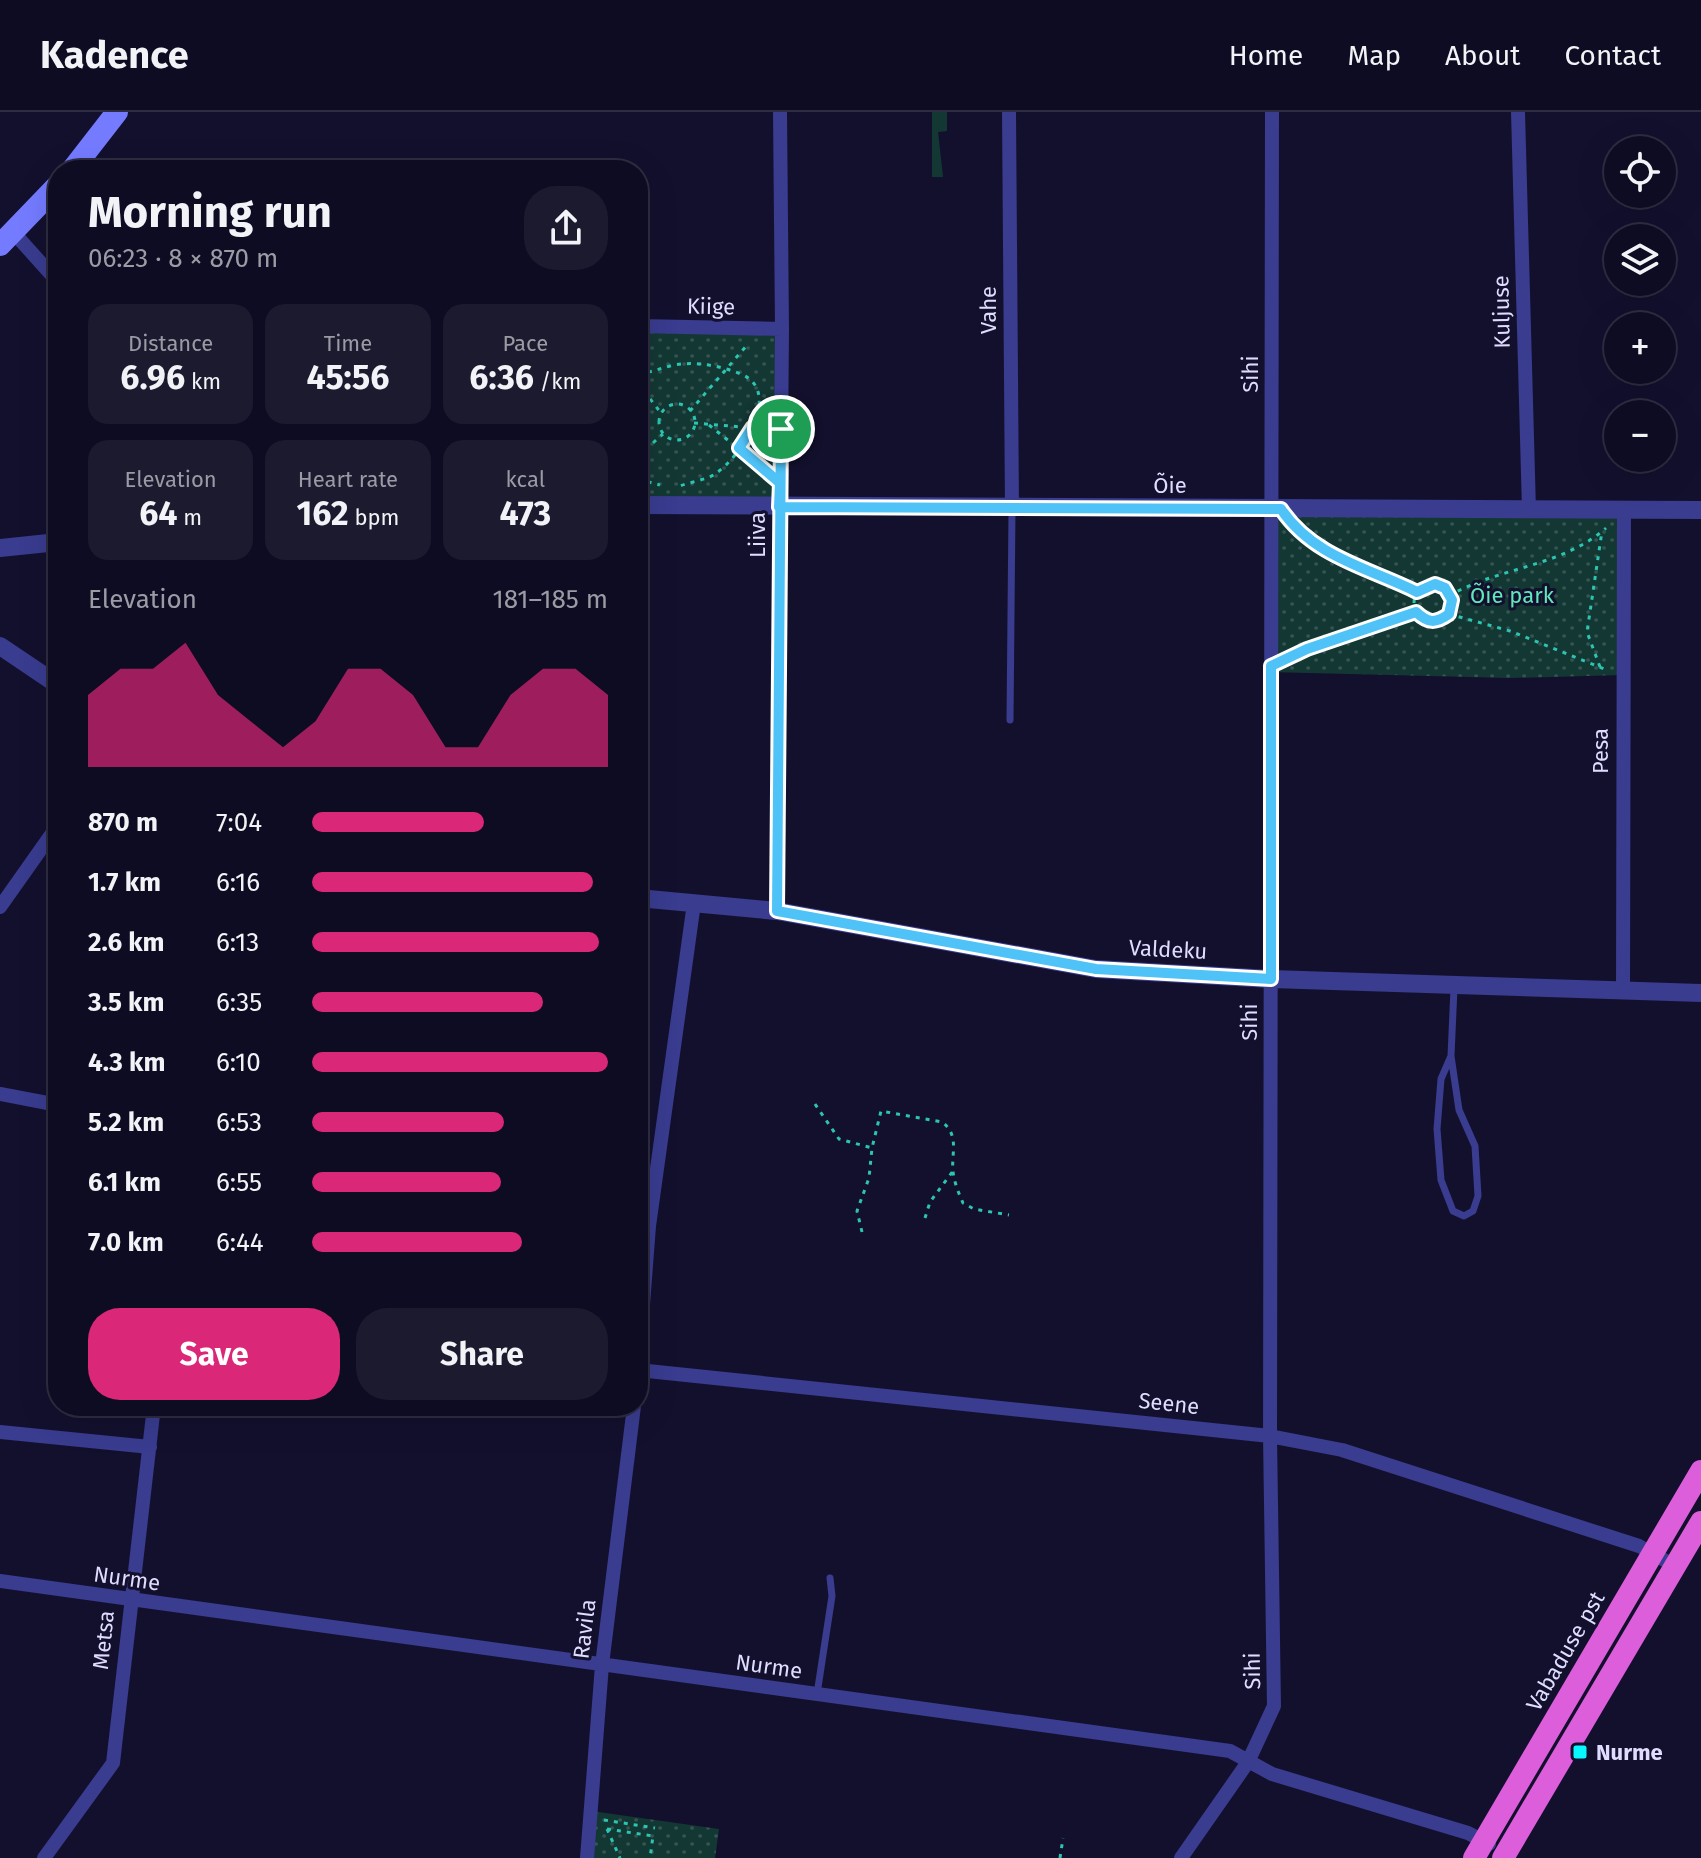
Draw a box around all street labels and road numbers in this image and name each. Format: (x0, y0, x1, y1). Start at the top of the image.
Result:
street label: Kuljuse (1487, 275, 1516, 349)
street label: Vahe (975, 286, 1002, 334)
street label: Kiige (687, 293, 735, 320)
street label: Sihi (1237, 355, 1264, 393)
street label: Õie (1153, 472, 1187, 499)
street label: Liiva (744, 512, 771, 558)
street label: Pesa (1587, 728, 1614, 774)
street label: Valdeku (1128, 934, 1208, 965)
street label: Sihi (1236, 1003, 1263, 1041)
street label: Seene (1137, 1387, 1201, 1420)
street label: Nurme (92, 1560, 162, 1597)
street label: Vabaduse pst (1520, 1587, 1611, 1716)
street label: Ravila (567, 1598, 602, 1661)
street label: Metsa (87, 1609, 120, 1671)
street label: Nurme (734, 1648, 804, 1685)
street label: Sihi (1239, 1652, 1266, 1690)

